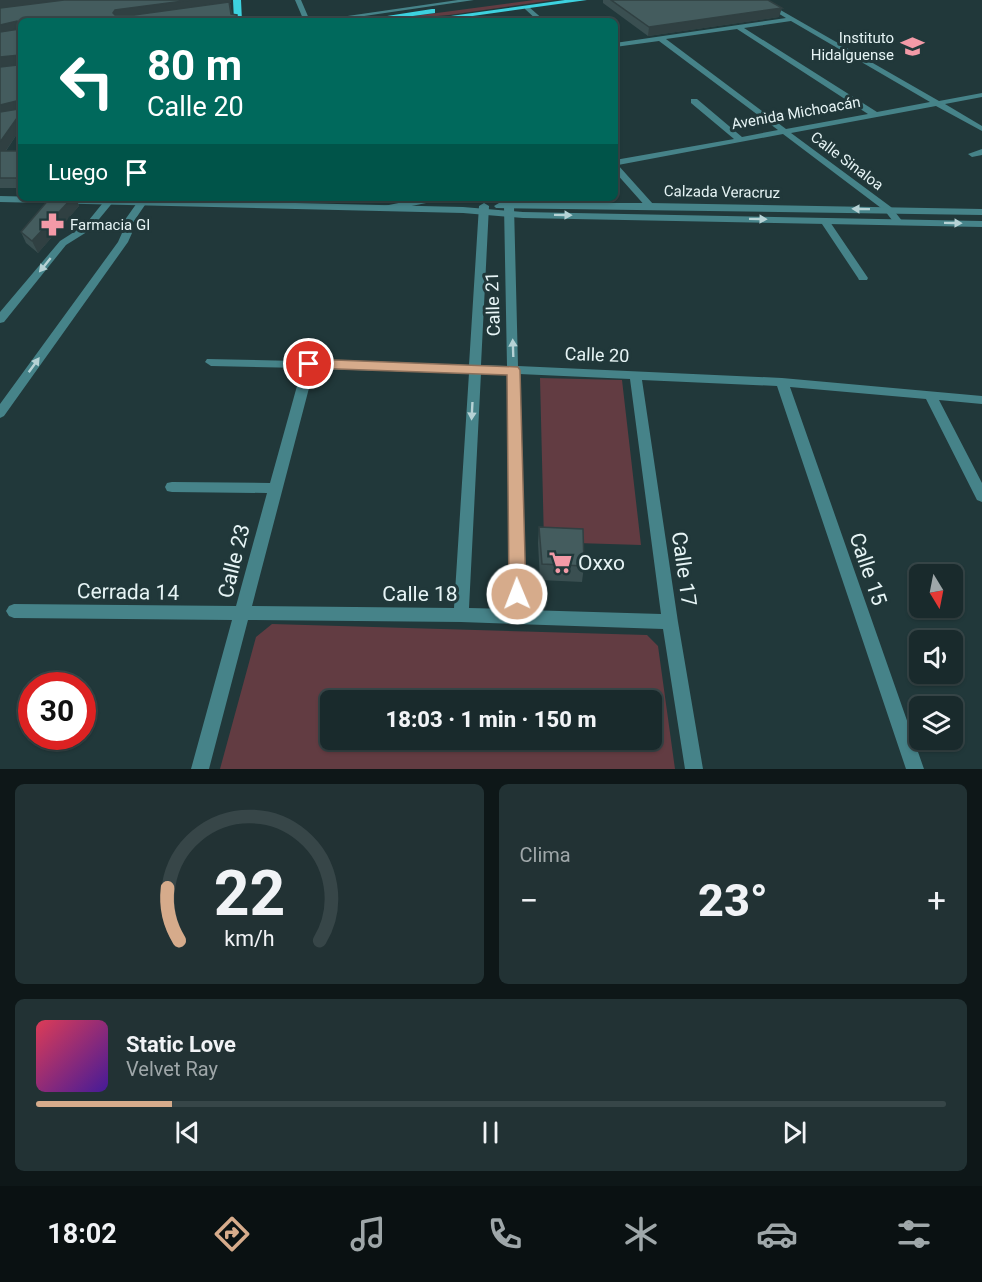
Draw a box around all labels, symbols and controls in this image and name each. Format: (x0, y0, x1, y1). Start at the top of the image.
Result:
place label: Instituto Hidalguense (811, 29, 894, 64)
school or university icon: Instituto Hidalguense (899, 34, 925, 60)
text: 80 m (147, 41, 242, 90)
icon: left (48, 42, 126, 120)
text: Calle 20 (147, 91, 244, 123)
street label: Avenida Michoacán (730, 93, 862, 133)
street label: Calle Sinaloa (807, 128, 887, 194)
icon: arrive (120, 156, 153, 189)
text: Luego (48, 160, 108, 185)
street label: Calzada Veracruz (664, 182, 780, 202)
one-way arrow (851, 204, 870, 214)
one-way arrow (554, 211, 573, 220)
pharmacy icon: Farmacia GI (39, 212, 65, 238)
one-way arrow (749, 214, 768, 224)
place label: Farmacia GI (70, 216, 150, 234)
one-way arrow (944, 219, 963, 228)
one-way arrow (38, 257, 51, 273)
street label: Calle 21 (481, 271, 504, 337)
pin (283, 338, 334, 389)
one-way arrow (508, 338, 517, 357)
street label: Calle 20 (564, 343, 630, 366)
icon: arrive (292, 347, 325, 380)
one-way arrow (28, 358, 40, 373)
one-way arrow (467, 401, 476, 420)
street label: Calle 23 (213, 522, 255, 600)
street label: Calle 17 (667, 530, 701, 608)
street label: Calle 15 (844, 530, 892, 608)
supermarket icon: Oxxo (547, 550, 573, 576)
place label: Oxxo (578, 551, 625, 575)
position arrow (485, 562, 549, 626)
north arrow (909, 564, 963, 618)
map controls (909, 564, 963, 750)
street label: Cerrada 14 (77, 579, 179, 605)
street label: Calle 18 (382, 582, 458, 606)
button: sound (909, 630, 963, 684)
speed limit sign: 30 (18, 672, 96, 750)
button: layers (909, 696, 963, 750)
text: 18:03 · 1 min · 150 m (386, 707, 596, 732)
text: Clima (520, 843, 571, 867)
text: 22 (213, 857, 285, 930)
text: 23° (698, 874, 768, 927)
text: − (520, 881, 538, 920)
text: + (927, 881, 946, 920)
text: km/h (224, 926, 274, 951)
text: Static Love (126, 1032, 236, 1057)
text: Velvet Ray (126, 1057, 218, 1081)
icon: previous (171, 1116, 204, 1149)
icon: pause (474, 1116, 507, 1149)
icon: next (778, 1116, 811, 1149)
icon: directions (211, 1213, 253, 1255)
icon: music (347, 1213, 389, 1255)
icon: phone (484, 1213, 526, 1255)
icon: climate (620, 1213, 662, 1255)
icon: car (756, 1213, 798, 1255)
icon: filters (893, 1213, 935, 1255)
text: 18:02 (47, 1218, 117, 1250)

